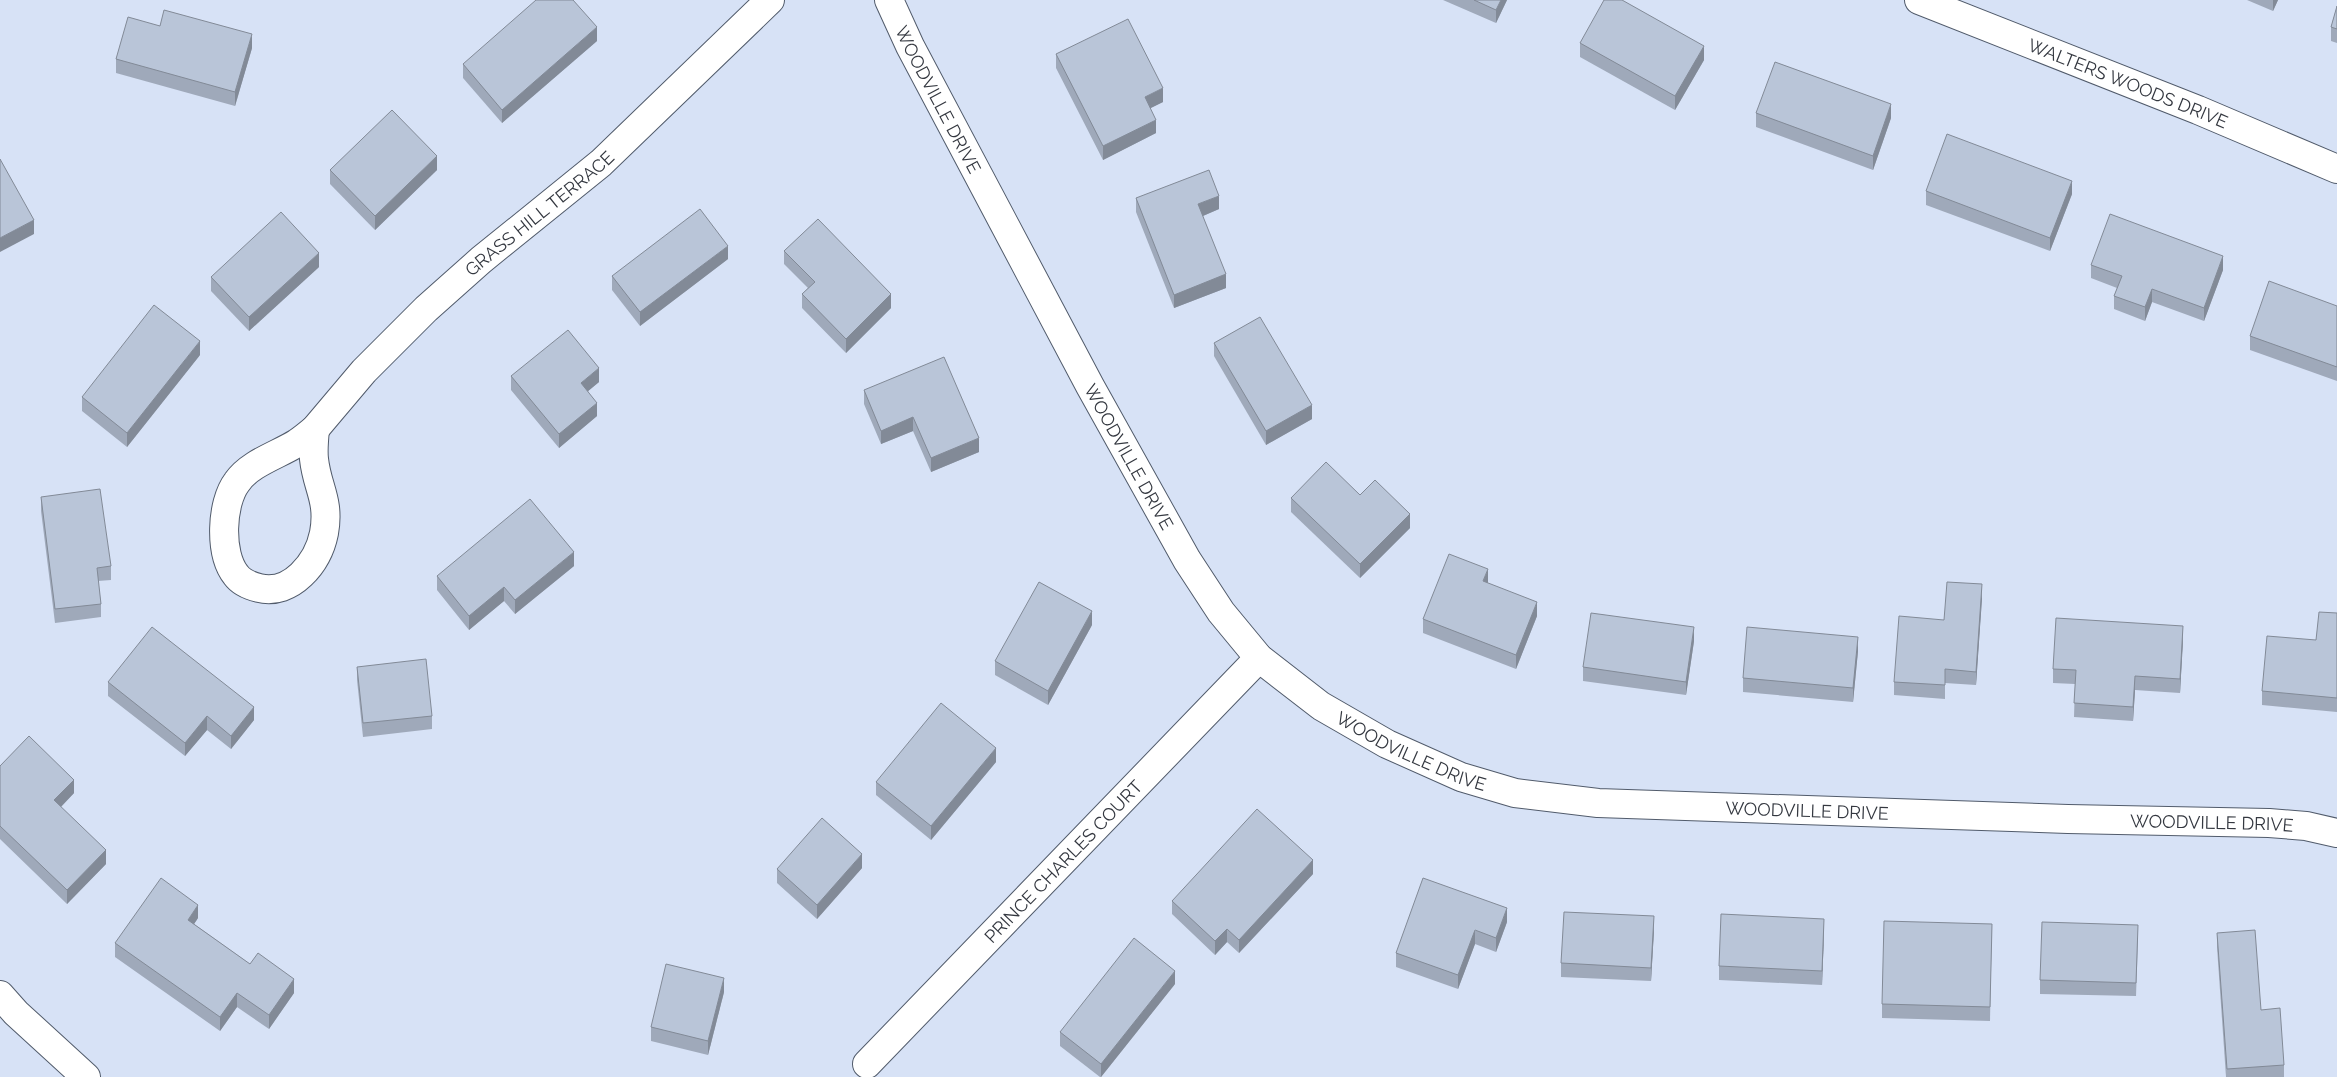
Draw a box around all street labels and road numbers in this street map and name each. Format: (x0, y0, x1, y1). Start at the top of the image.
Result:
street label: WOODVILLE DRIVE (892, 22, 986, 177)
street label: WALTERS WOODS DRIVE (2025, 34, 2231, 132)
street label: GRASS HILL TERRACE (460, 146, 618, 280)
street label: WOODVILLE DRIVE (1080, 380, 1178, 533)
street label: WOODVILLE DRIVE (1333, 707, 1489, 794)
street label: PRINCE CHARLES COURT (980, 776, 1146, 947)
street label: WOODVILLE DRIVE (1725, 797, 1889, 823)
street label: WOODVILLE DRIVE (2130, 810, 2294, 835)

